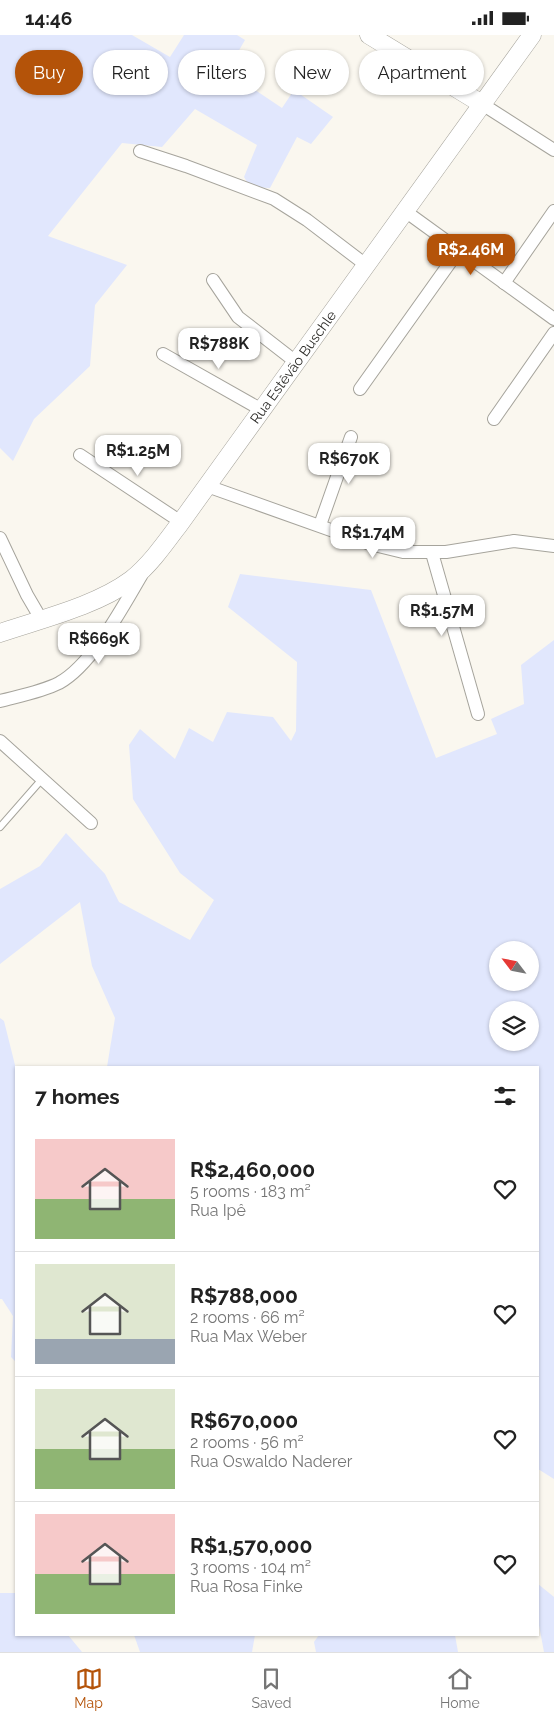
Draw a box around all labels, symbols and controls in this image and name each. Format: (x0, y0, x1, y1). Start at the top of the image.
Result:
text: 14:46 (25, 7, 72, 29)
chip: Buy (15, 50, 83, 95)
chip: Rent (93, 50, 168, 95)
chip: Filters (178, 50, 265, 95)
chip: New (275, 50, 349, 95)
chip: Apartment (359, 50, 484, 95)
pin: R$2.46M (425, 233, 517, 276)
text: R$2.46M (438, 240, 504, 259)
street label: Rua Estêvão Buschle (247, 307, 339, 427)
pin: R$788K (178, 327, 260, 370)
text: R$788K (189, 334, 249, 353)
pin: R$1.25M (92, 435, 184, 477)
text: R$1.25M (106, 441, 170, 460)
pin: R$670K (308, 443, 390, 485)
text: R$670K (319, 449, 379, 468)
pin: R$1.74M (327, 517, 419, 559)
text: R$1.74M (341, 523, 405, 542)
pin: R$1.57M (396, 595, 488, 637)
text: R$1.57M (410, 601, 474, 620)
pin: R$669K (58, 623, 140, 665)
text: R$669K (69, 629, 129, 648)
north arrow (489, 941, 539, 991)
map controls (489, 941, 539, 1051)
button: layers (489, 1001, 539, 1051)
icon: filters (491, 1082, 519, 1110)
text: 7 homes (35, 1084, 120, 1109)
text: R$2,460,000 (190, 1157, 315, 1182)
icon: home (75, 1159, 135, 1219)
icon: heart (491, 1175, 519, 1203)
text: 5 rooms · 183 m² (190, 1182, 311, 1201)
text: Rua Ipê (190, 1201, 246, 1220)
text: R$788,000 (190, 1283, 298, 1308)
icon: home (75, 1284, 135, 1344)
icon: heart (491, 1300, 519, 1328)
text: 2 rooms · 66 m² (190, 1308, 305, 1327)
text: Rua Max Weber (190, 1327, 307, 1346)
text: R$670,000 (190, 1408, 298, 1433)
icon: home (75, 1409, 135, 1469)
icon: heart (491, 1425, 519, 1453)
text: 2 rooms · 56 m² (190, 1433, 304, 1452)
text: Rua Oswaldo Naderer (190, 1452, 352, 1471)
text: R$1,570,000 (190, 1533, 312, 1558)
icon: home (75, 1534, 135, 1594)
icon: heart (491, 1550, 519, 1578)
text: 3 rooms · 104 m² (190, 1558, 311, 1577)
text: Rua Rosa Finke (190, 1577, 303, 1596)
tab: Map (74, 1665, 103, 1711)
tab: Saved (251, 1665, 291, 1711)
tab: Home (440, 1665, 480, 1711)

